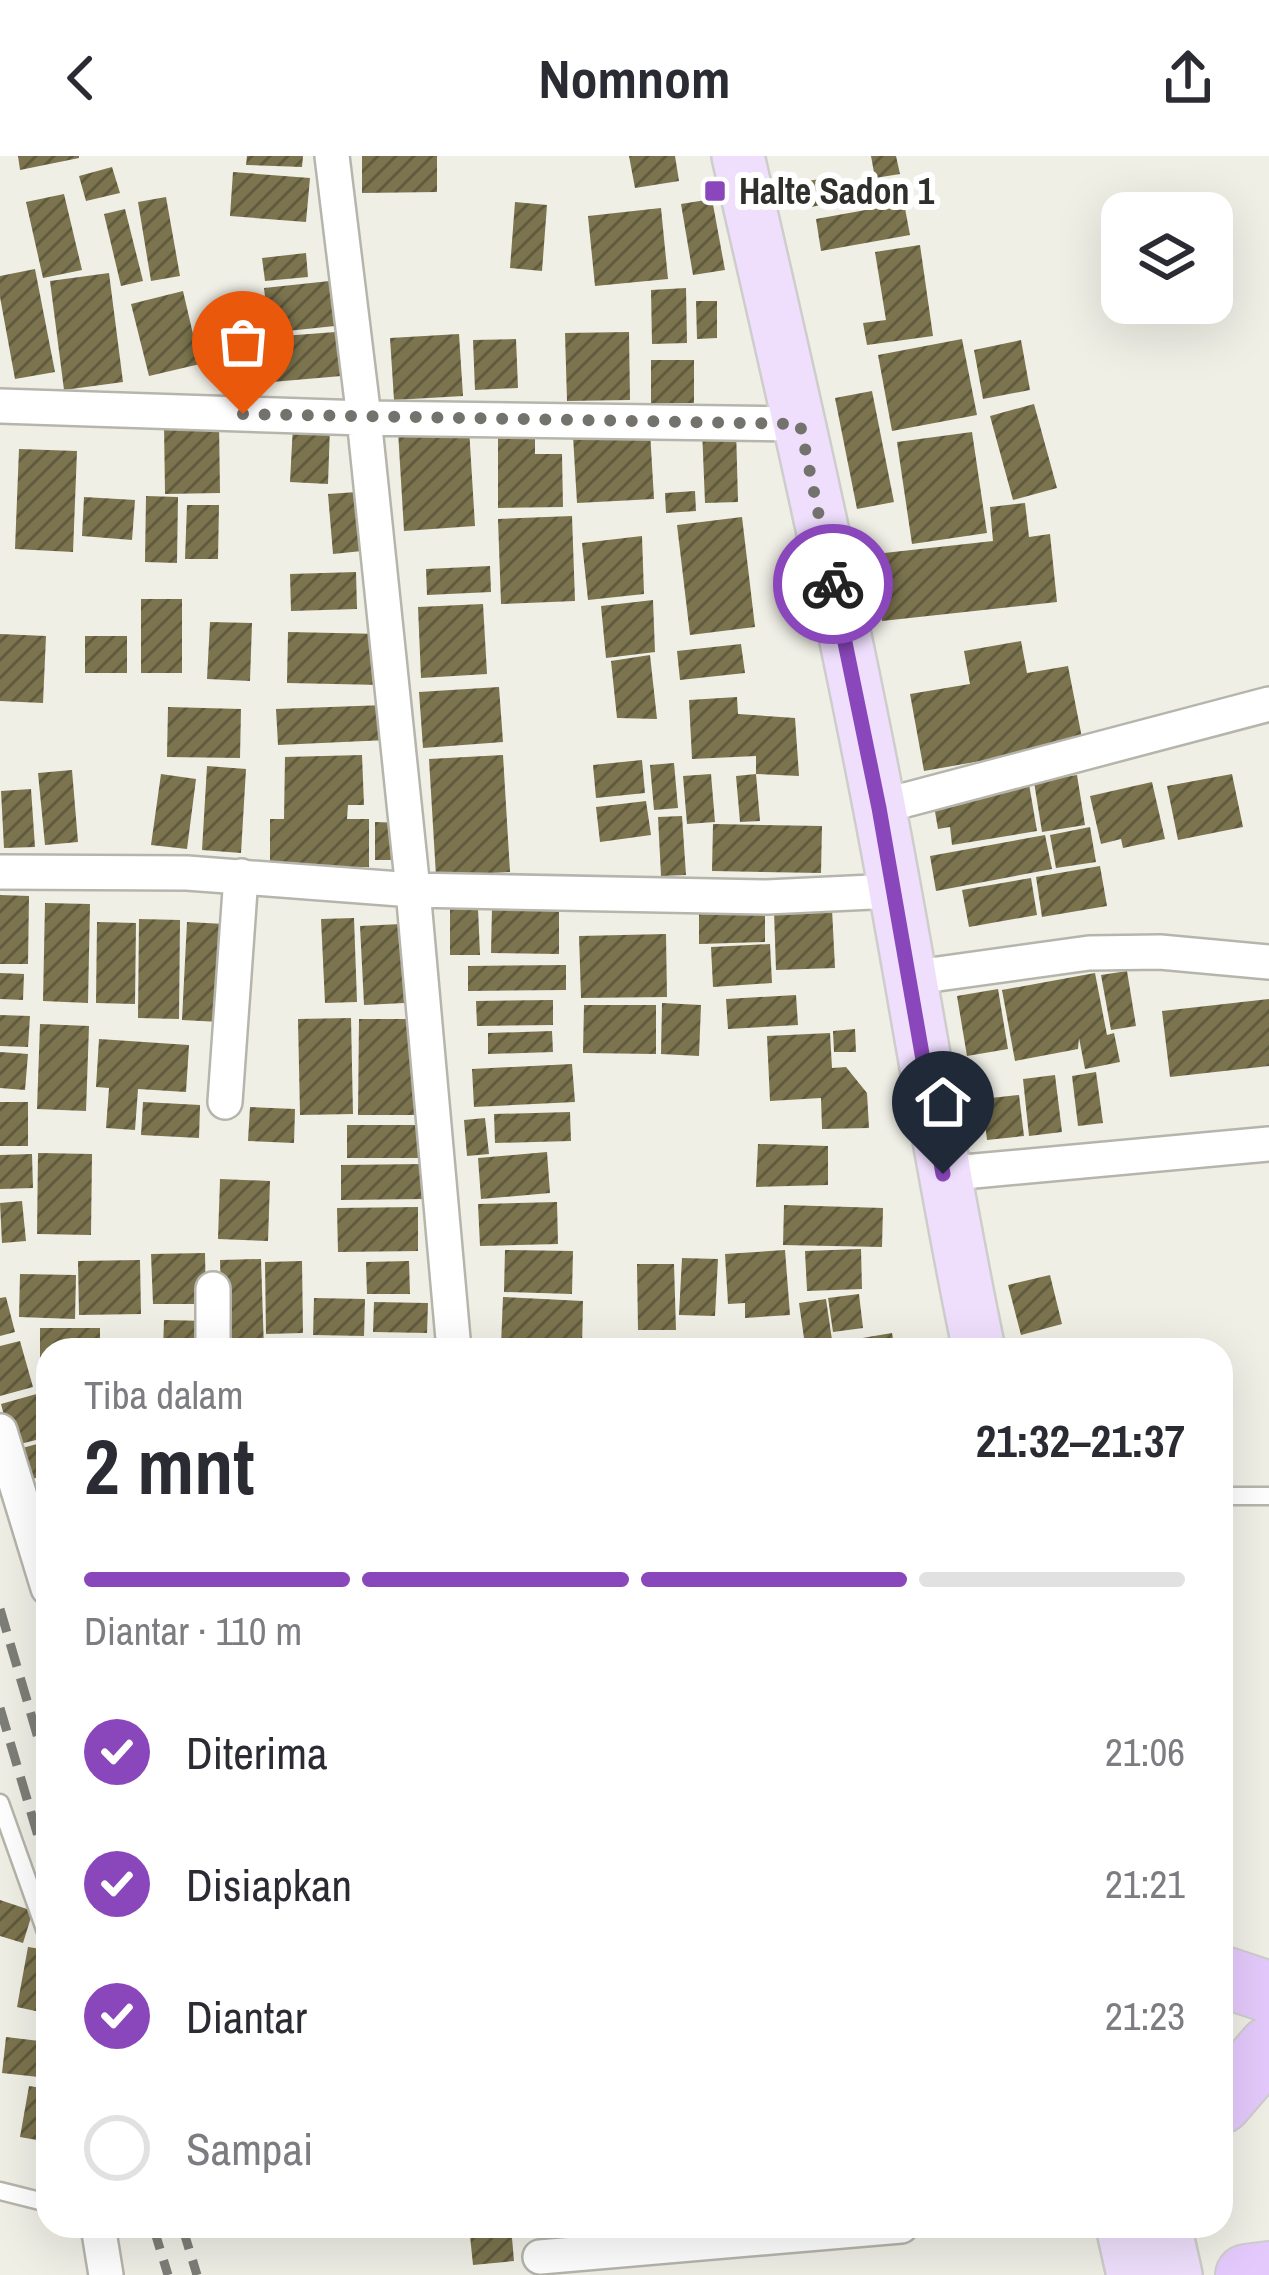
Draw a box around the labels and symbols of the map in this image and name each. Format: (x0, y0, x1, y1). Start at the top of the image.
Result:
place label: Halte Sadon 1 (739, 167, 935, 215)
marker: Halte Sadon 1 (702, 178, 728, 204)
pin (192, 291, 294, 414)
courier (773, 524, 893, 644)
pin (892, 1051, 994, 1174)

